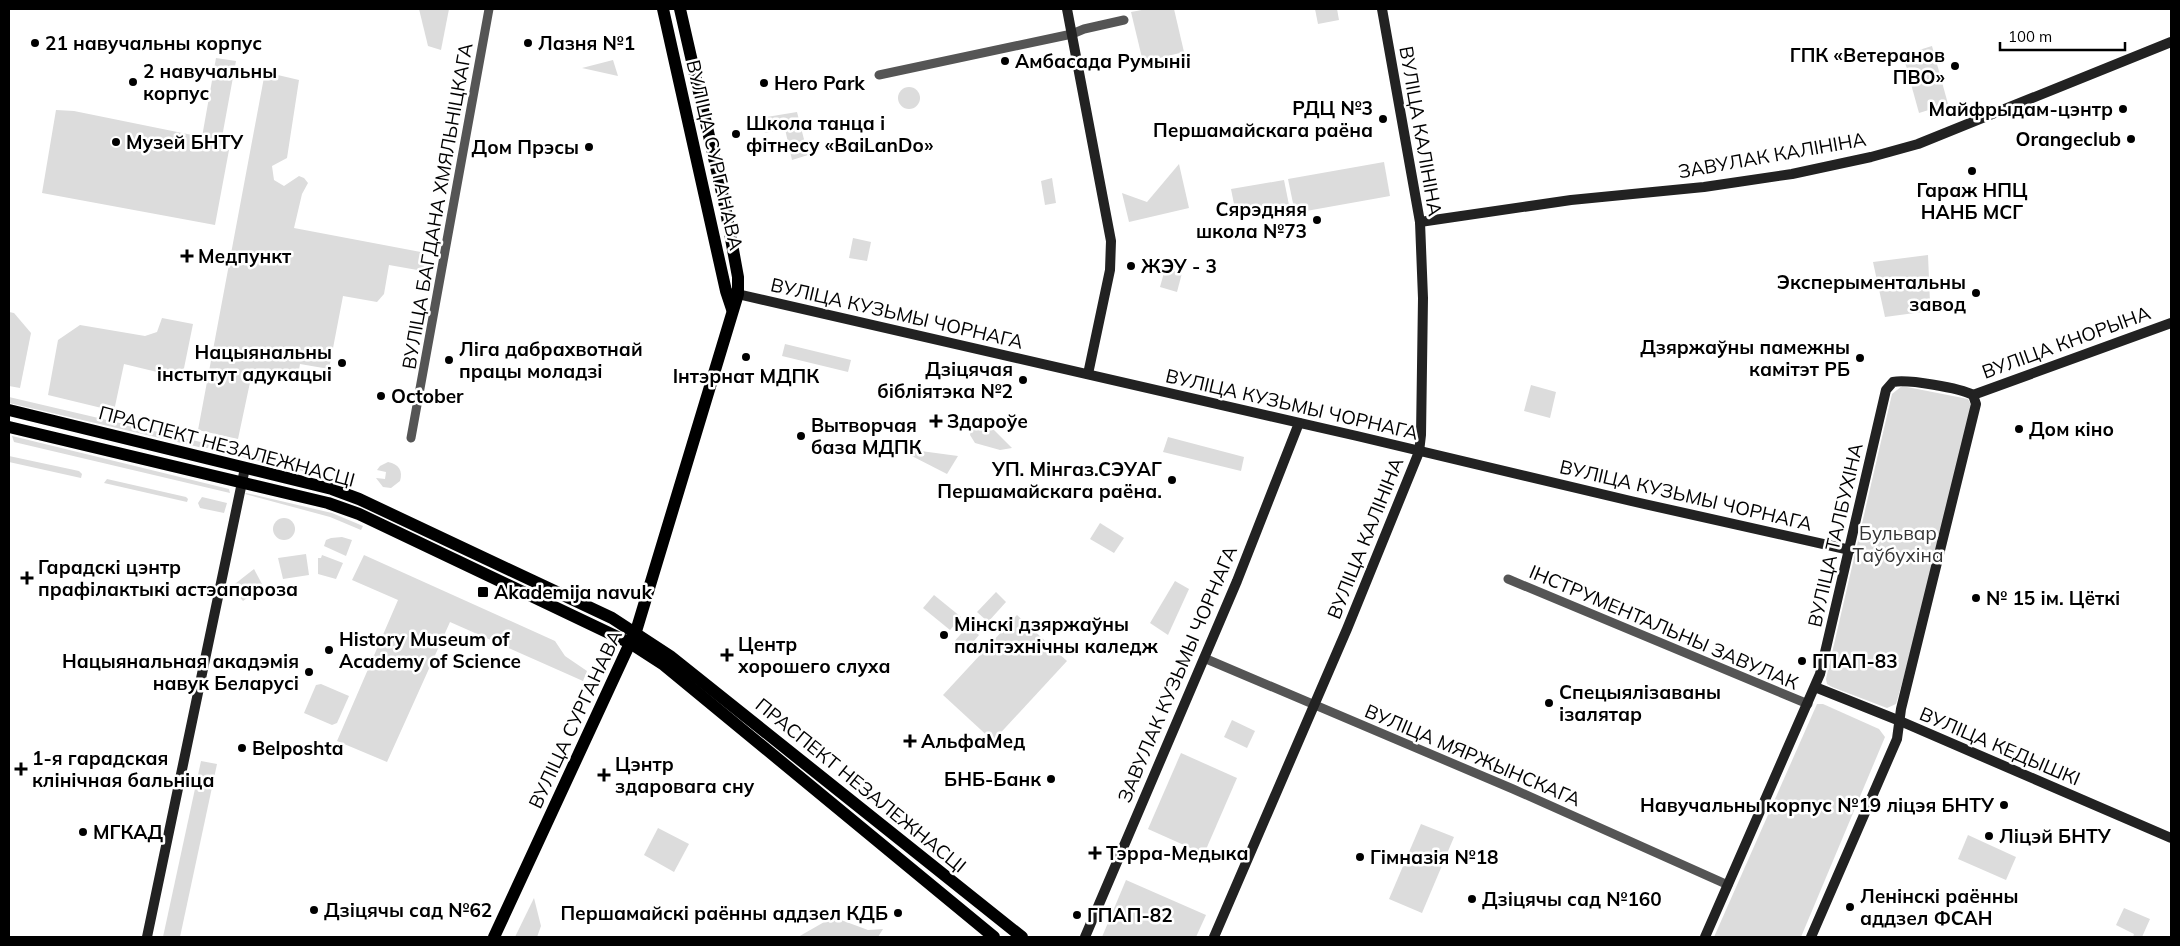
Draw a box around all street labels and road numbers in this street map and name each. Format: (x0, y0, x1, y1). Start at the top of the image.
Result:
street label: ВУЛІЦА БАГДАНА ХМЯЛЬНІЦКАГА (396, 41, 478, 371)
street label: ВУЛІЦА КАЛІНІНА (1394, 44, 1448, 218)
street label: ВУЛІЦА СУРГАНАВА (681, 58, 749, 253)
street label: ЗАВУЛАК КАЛІНІНА (1676, 127, 1868, 183)
street label: ВУЛІЦА КУЗЬМЫ ЧОРНАГА (768, 272, 1026, 354)
street label: ВУЛІЦА КНОРЫНА (1978, 300, 2154, 384)
street label: ВУЛІЦА КУЗЬМЫ ЧОРНАГА (1163, 363, 1421, 445)
street label: ПРАСПЕКТ НЕЗАЛЕЖНАСЦІ (96, 400, 358, 492)
street label: ВУЛІЦА ТАЛБУХІНА (1802, 441, 1868, 629)
street label: ВУЛІЦА КАЛІНІНА (1322, 454, 1408, 622)
street label: ВУЛІЦА КУЗЬМЫ ЧОРНАГА (1557, 454, 1815, 536)
street label: ЗАВУЛАК КУЗЬМЫ ЧОРНАГА (1112, 542, 1242, 806)
street label: ІНСТРУМЕНТАЛЬНЫ ЗАВУЛАК (1526, 559, 1803, 695)
street label: ВУЛІЦА СУРГАНАВА (523, 626, 627, 812)
street label: ПРАСПЕКТ НЕЗАЛЕЖНАСЦІ (751, 692, 971, 878)
street label: ВУЛІЦА МЯРЖЫНСКАГА (1361, 699, 1585, 811)
street label: ВУЛІЦА КЕДЫШКІ (1916, 701, 2084, 791)

